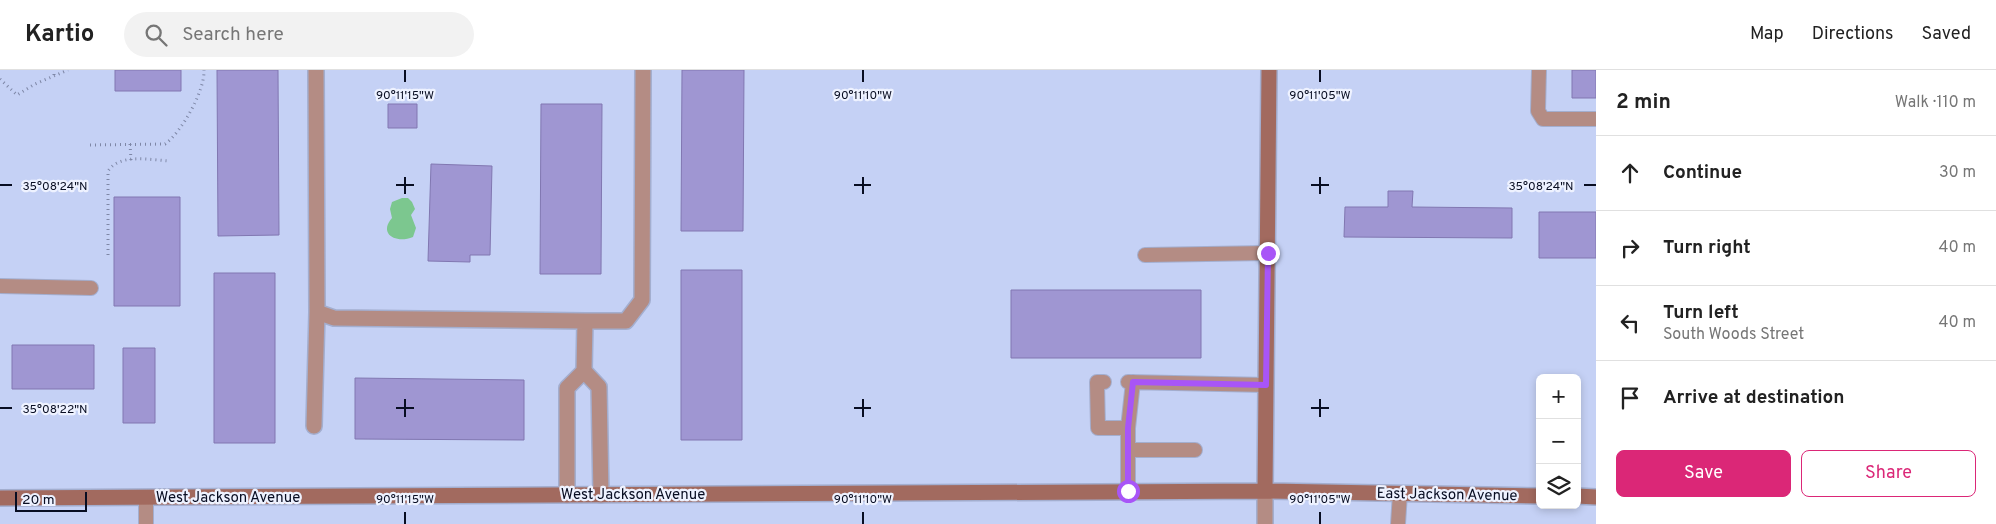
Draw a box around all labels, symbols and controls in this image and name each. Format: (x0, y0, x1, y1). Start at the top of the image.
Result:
search box (124, 12, 474, 57)
text: Kartio (25, 20, 94, 50)
icon: search (142, 21, 170, 49)
text: Search here (182, 23, 284, 47)
text: Map (1750, 23, 1784, 46)
text: Directions (1812, 23, 1894, 46)
text: Saved (1922, 23, 1971, 46)
text: 90°11'15"W (376, 88, 434, 104)
text: 90°11'10"W (834, 88, 892, 104)
text: 90°11'05"W (1289, 88, 1351, 104)
text: 2 min (1616, 89, 1671, 116)
text: Walk · 110 m (1895, 93, 1976, 113)
icon: ahead (1616, 159, 1644, 187)
text: Continue (1663, 161, 1742, 185)
text: 30 m (1939, 163, 1976, 183)
text: 35°08'24"N (22, 179, 88, 195)
text: 35°08'24"N (1508, 179, 1574, 195)
icon: right (1616, 234, 1644, 262)
text: Turn right (1663, 236, 1751, 260)
text: 40 m (1938, 238, 1976, 258)
route end (1257, 242, 1280, 265)
text: Turn left (1663, 301, 1739, 325)
icon: left (1616, 309, 1644, 337)
text: 40 m (1938, 313, 1976, 333)
text: South Woods Street (1663, 325, 1804, 345)
map controls (1536, 374, 1581, 509)
button: + (1536, 374, 1581, 419)
icon: arrive (1616, 384, 1644, 412)
text: Arrive at destination (1663, 386, 1844, 410)
text: 35°08'22"N (22, 402, 88, 418)
button: − (1536, 419, 1581, 464)
button: Save (1616, 450, 1791, 497)
button: Share (1801, 450, 1976, 497)
button: layers (1536, 464, 1581, 509)
route start (1117, 480, 1140, 503)
street label: East Jackson Avenue (1376, 485, 1518, 506)
street label: West Jackson Avenue (561, 486, 705, 505)
scale bar (15, 489, 88, 512)
street label: West Jackson Avenue (156, 489, 300, 508)
text: 20 m (22, 492, 55, 509)
text: 90°11'15"W (376, 492, 434, 508)
text: 90°11'10"W (834, 492, 892, 508)
text: 90°11'05"W (1289, 492, 1351, 508)

